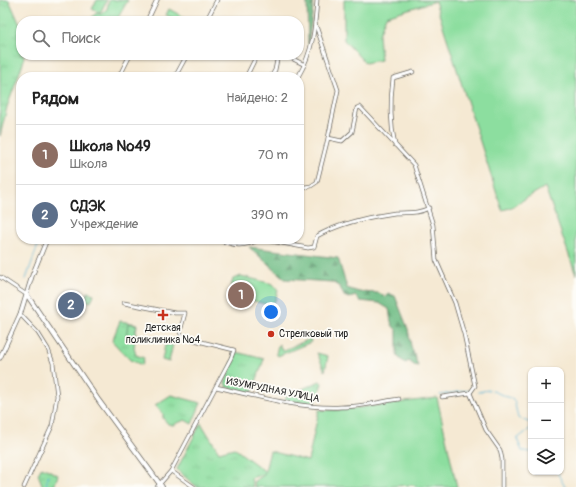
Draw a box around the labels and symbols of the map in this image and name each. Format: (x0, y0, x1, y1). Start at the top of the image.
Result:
pin: 1 (228, 280, 254, 310)
pin: 2 (58, 290, 84, 320)
your location (261, 302, 281, 322)
marker: Детская поликлиника №4 (157, 309, 169, 321)
place label: Детская поликлиника №4 (126, 322, 200, 346)
place label: Стрелковый тир (279, 328, 348, 340)
marker: Стрелковый тир (266, 329, 276, 339)
street label: ИЗУМРУДНАЯ УЛИЦА (225, 375, 321, 405)

